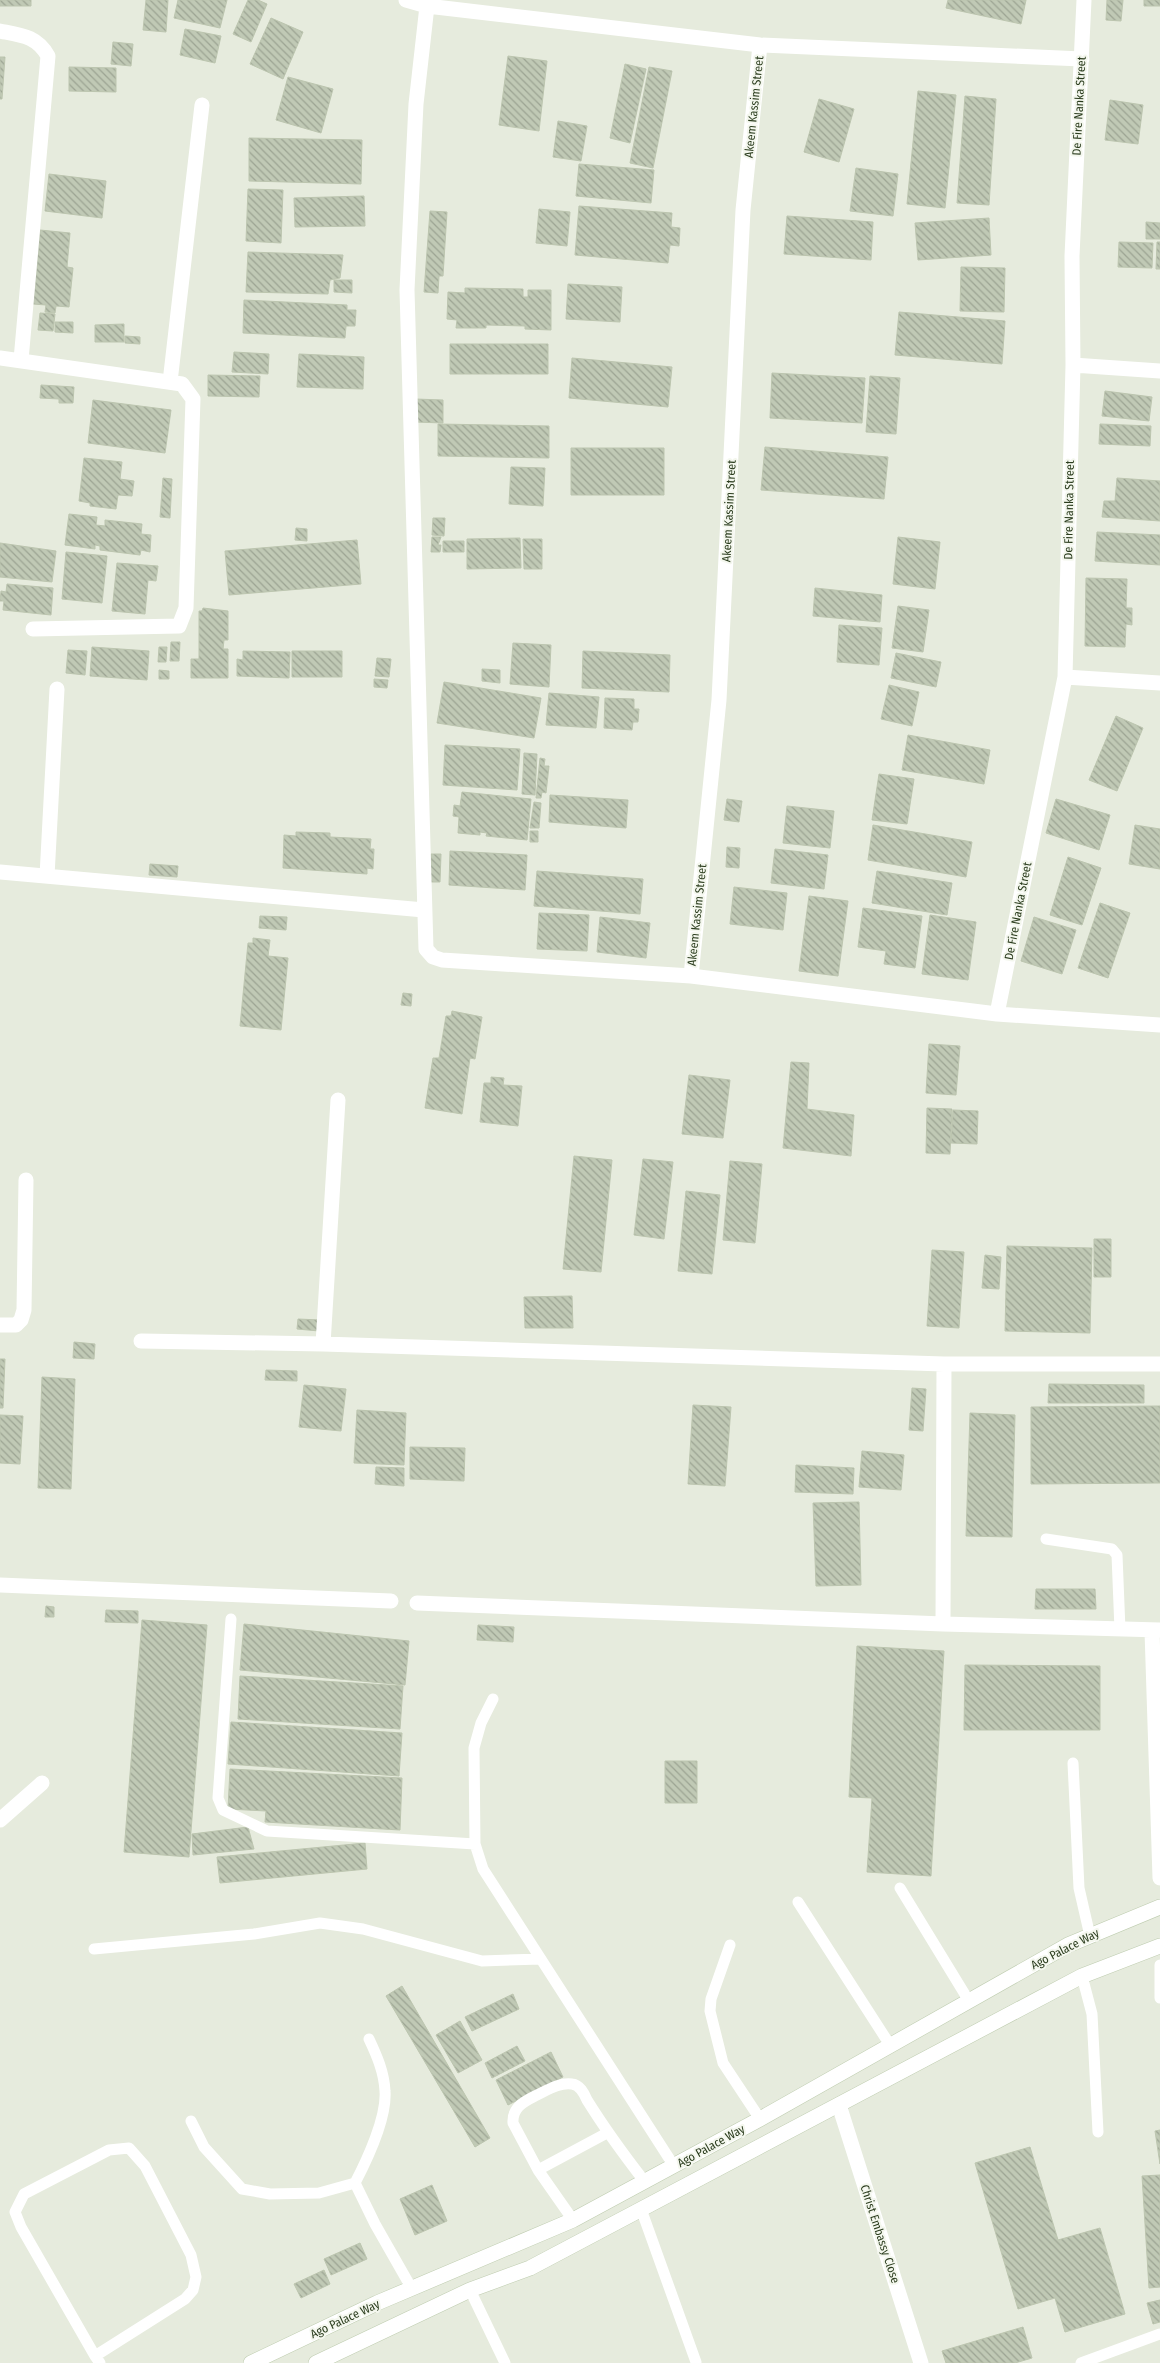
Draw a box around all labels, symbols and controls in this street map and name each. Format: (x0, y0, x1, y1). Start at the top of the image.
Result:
street label: Akeem Kassim Street (742, 55, 766, 159)
street label: De Fire Nanka Street (1069, 56, 1089, 156)
street label: Akeem Kassim Street (719, 459, 739, 563)
street label: De Fire Nanka Street (1061, 460, 1077, 560)
street label: De Fire Nanka Street (1002, 861, 1034, 961)
street label: Akeem Kassim Street (685, 863, 709, 967)
street label: Ago Palace Way (1029, 1926, 1102, 1972)
street label: Ago Palace Way (675, 2121, 748, 2170)
street label: Christ Embassy Close (857, 2183, 903, 2285)
street label: Ago Palace Way (308, 2297, 382, 2341)

